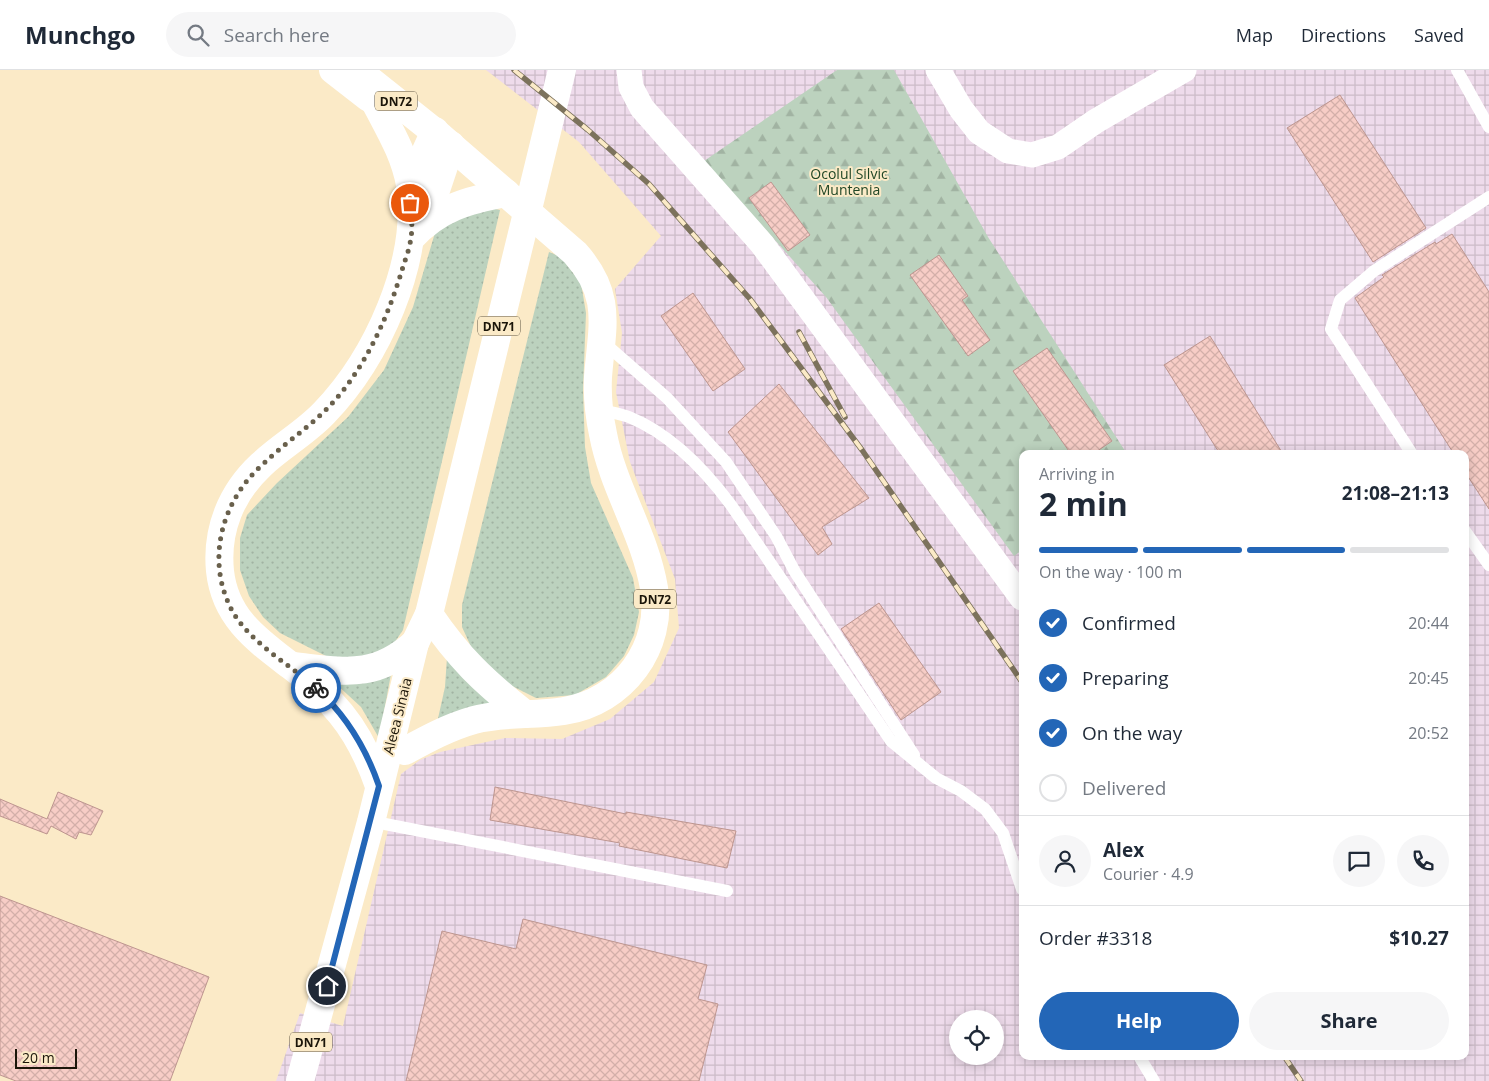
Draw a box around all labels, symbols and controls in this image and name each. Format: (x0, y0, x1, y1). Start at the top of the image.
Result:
search box (166, 12, 516, 57)
text: Munchgo (25, 18, 136, 51)
icon: search (184, 21, 212, 49)
text: Search here (224, 22, 330, 48)
text: Map (1236, 23, 1273, 47)
text: Directions (1301, 23, 1386, 47)
text: Saved (1414, 23, 1464, 47)
road number: DN72 (375, 92, 417, 110)
park label: Ocolul Silvic Muntenia (810, 164, 888, 199)
pin (389, 182, 431, 224)
icon: bag (396, 189, 424, 217)
road number: DN71 (478, 317, 520, 336)
text: Arriving in (1039, 463, 1115, 485)
text: 21:08–21:13 (1342, 480, 1449, 506)
text: 2 min (1039, 482, 1128, 525)
text: On the way · 100 m (1039, 561, 1182, 583)
road number: DN72 (634, 590, 676, 608)
icon: check (1039, 609, 1067, 637)
text: Confirmed (1082, 610, 1176, 636)
text: 20:44 (1408, 612, 1449, 634)
courier (291, 663, 341, 713)
icon: check (1039, 664, 1067, 692)
text: Preparing (1082, 665, 1169, 691)
text: 20:45 (1408, 667, 1449, 689)
icon: bike (302, 674, 330, 702)
street label: Aleea Sinaia (378, 676, 416, 756)
icon: check (1039, 719, 1067, 747)
text: On the way (1082, 720, 1182, 746)
text: 20:52 (1408, 722, 1449, 744)
text: Delivered (1082, 775, 1166, 801)
button: person (1039, 835, 1091, 887)
button: chat (1333, 835, 1385, 887)
button: phone (1397, 835, 1449, 887)
text: Alex (1103, 837, 1144, 863)
text: Courier · 4.9 (1103, 863, 1194, 885)
text: Order #3318 (1039, 925, 1152, 951)
text: $10.27 (1389, 925, 1449, 951)
pin (306, 965, 348, 1007)
icon: home (313, 972, 341, 1000)
button: Help (1039, 992, 1239, 1050)
button: Share (1249, 992, 1449, 1050)
map controls (949, 1010, 1004, 1065)
button: locate (949, 1010, 1004, 1065)
road number: DN71 (290, 1032, 332, 1052)
scale bar (15, 1046, 78, 1069)
text: 20 m (22, 1048, 55, 1067)

